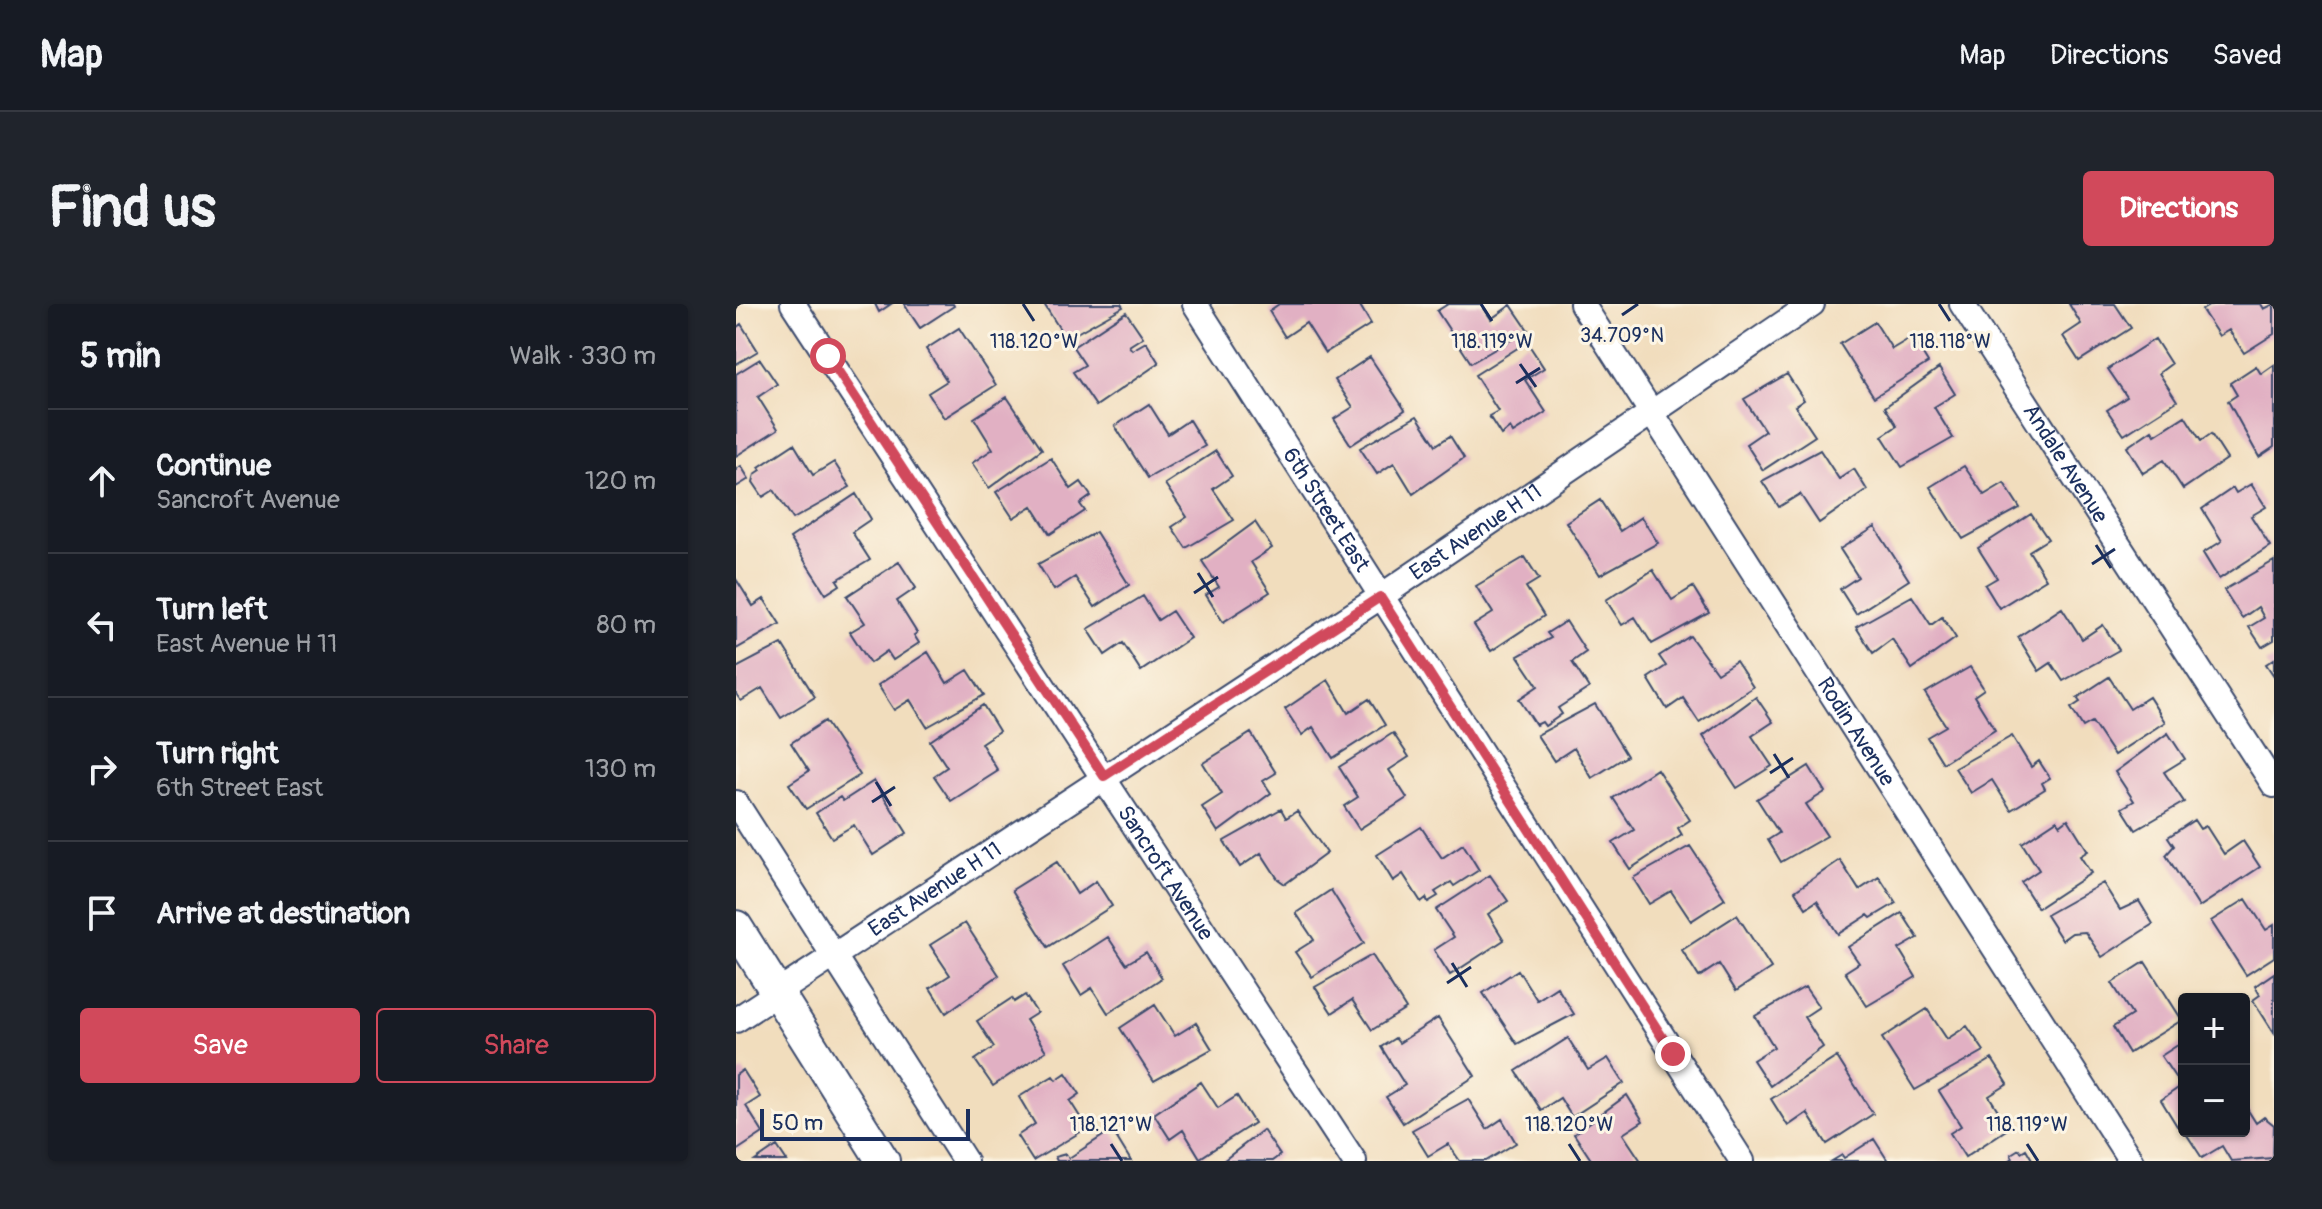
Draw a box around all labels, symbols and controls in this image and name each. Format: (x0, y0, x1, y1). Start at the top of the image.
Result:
text: Map (40, 31, 103, 79)
text: Map (1959, 38, 2006, 73)
text: Directions (2050, 38, 2169, 73)
text: Saved (2213, 38, 2282, 73)
button: Directions (2083, 171, 2274, 246)
text: Find us (48, 174, 216, 243)
text: 34.709°N (1580, 323, 1664, 348)
text: 118.120°W (990, 329, 1078, 354)
text: 118.119°W (1451, 329, 1533, 354)
text: 118.118°W (1909, 329, 1991, 354)
text: 5 min (80, 335, 161, 378)
route start (810, 338, 846, 374)
text: Walk · 330 m (509, 340, 656, 372)
street label: Andale Avenue (2017, 399, 2114, 528)
street label: 6th Street East (1276, 442, 1376, 577)
text: Continue (156, 447, 271, 484)
icon: ahead (80, 459, 124, 503)
text: 120 m (585, 465, 656, 497)
street label: East Avenue H 11 (1404, 477, 1547, 587)
text: Sancroft Avenue (156, 484, 340, 516)
text: Turn left (156, 591, 267, 628)
icon: left (80, 603, 124, 647)
text: 80 m (596, 609, 656, 641)
text: East Avenue H 11 (156, 628, 337, 660)
street label: Rodin Avenue (1811, 672, 1901, 792)
text: Turn right (156, 735, 279, 772)
icon: right (80, 747, 124, 791)
text: 130 m (585, 753, 656, 785)
text: 6th Street East (156, 772, 323, 804)
street label: Sancroft Avenue (1111, 800, 1220, 946)
street label: East Avenue H 11 (863, 835, 1007, 943)
icon: arrive (80, 891, 124, 935)
text: Arrive at destination (156, 895, 410, 932)
map controls (2178, 993, 2250, 1137)
button: + (2178, 993, 2250, 1065)
button: Save (80, 1008, 360, 1083)
button: Share (376, 1008, 656, 1083)
route end (1655, 1036, 1691, 1072)
button: − (2178, 1065, 2250, 1137)
scale bar (760, 1105, 970, 1141)
text: 50 m (772, 1109, 823, 1137)
text: 118.121°W (1070, 1112, 1152, 1137)
text: 118.120°W (1525, 1112, 1613, 1137)
text: 118.119°W (1986, 1112, 2068, 1137)

